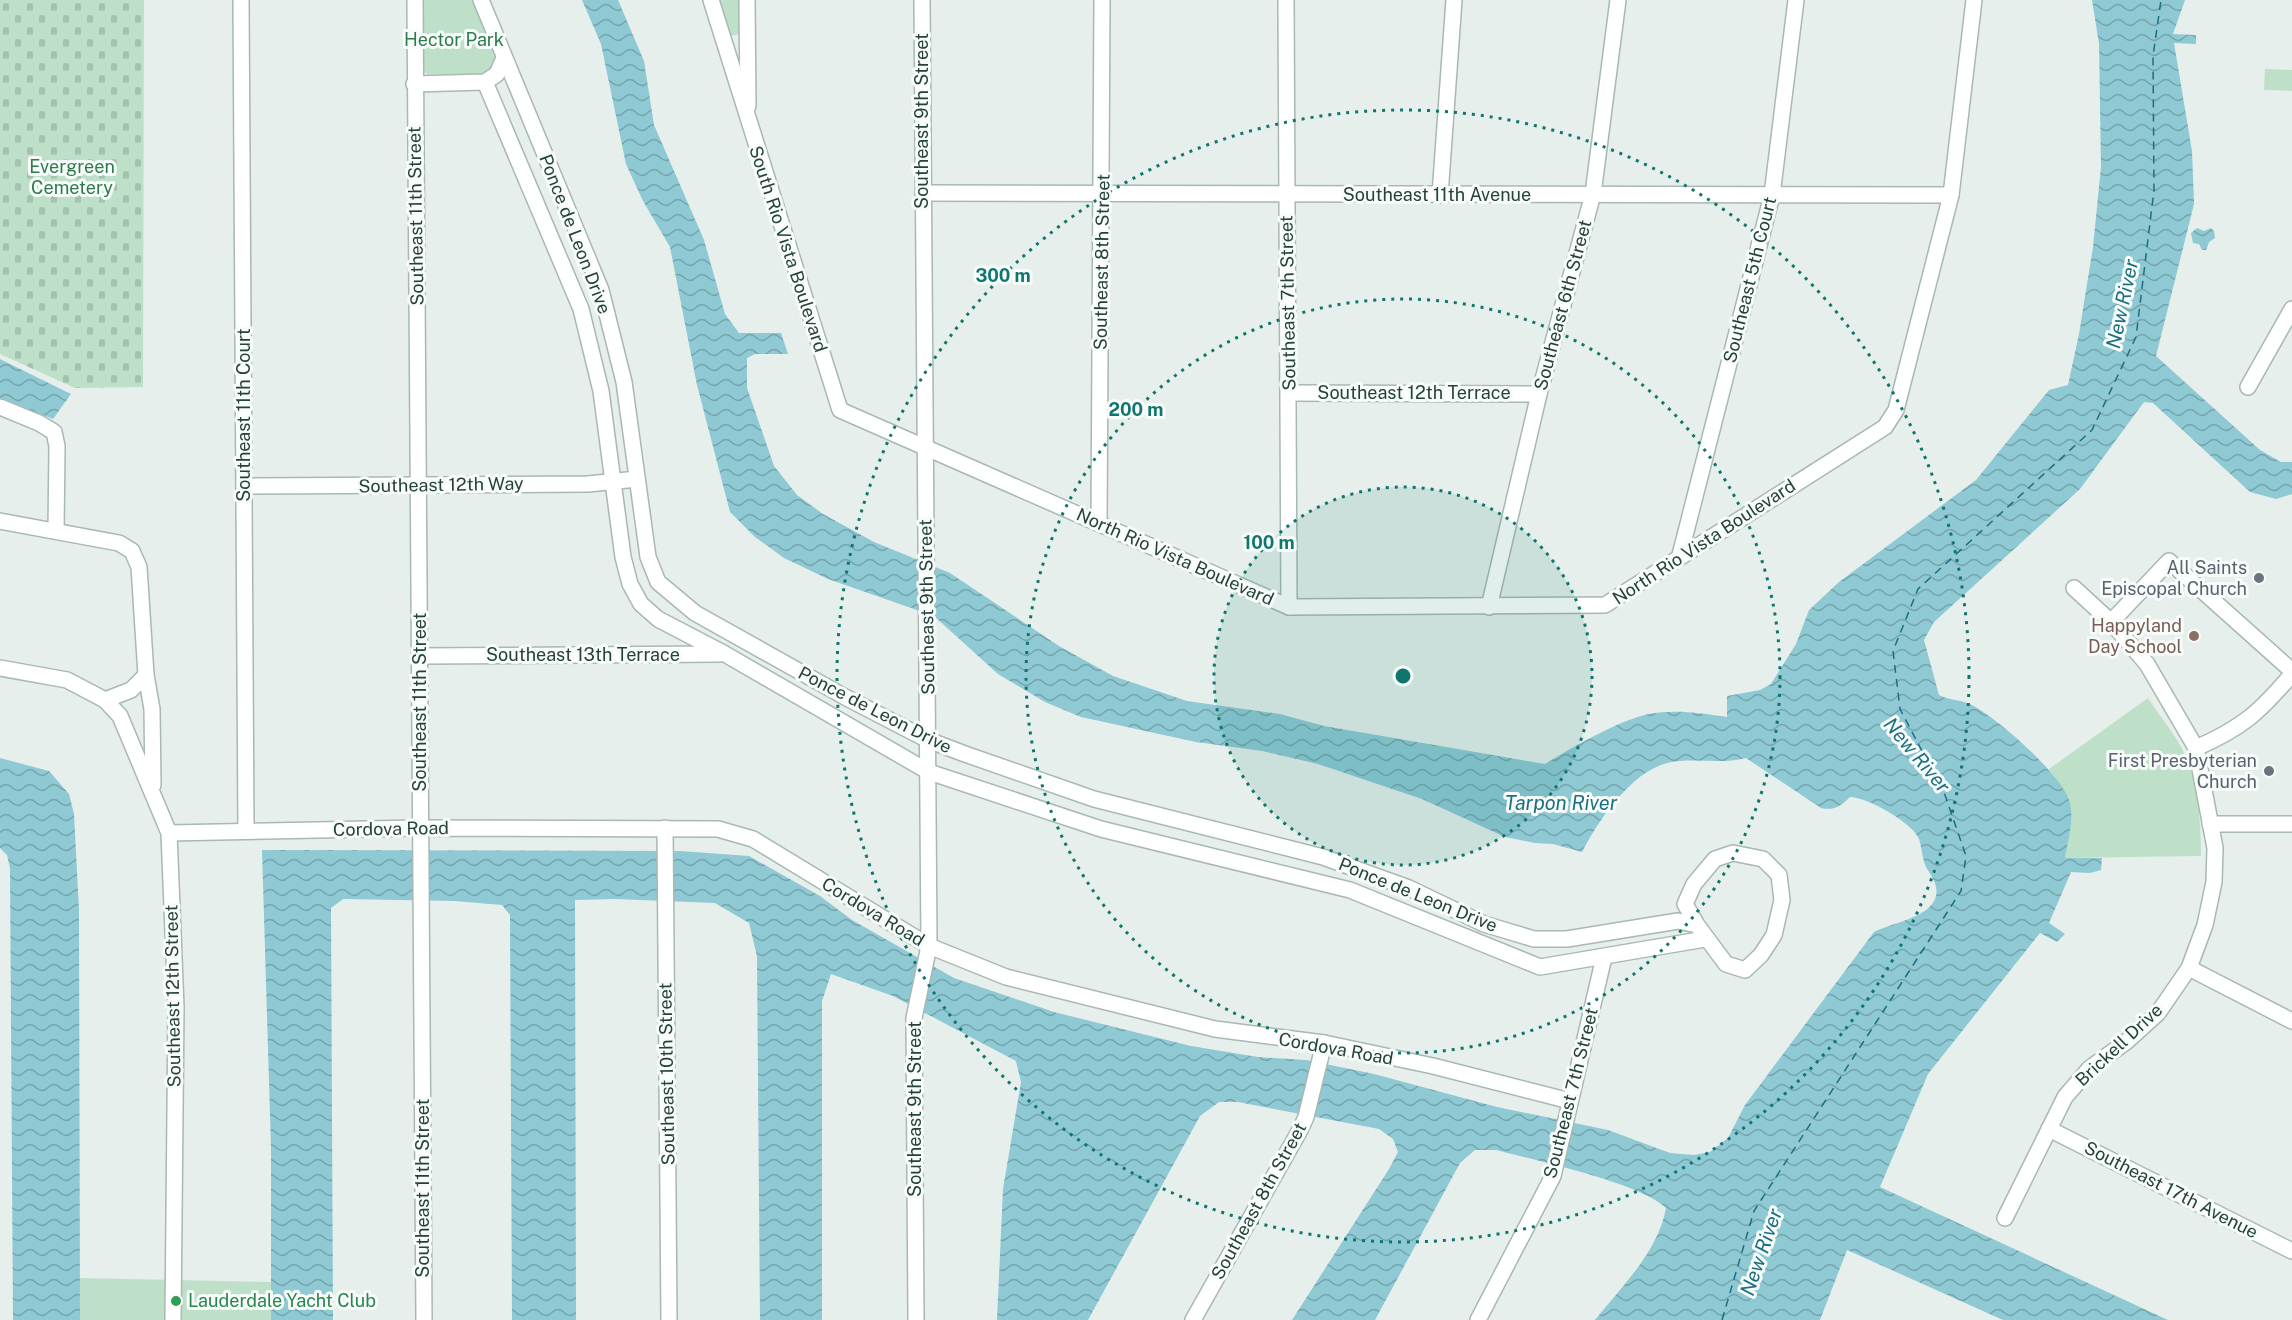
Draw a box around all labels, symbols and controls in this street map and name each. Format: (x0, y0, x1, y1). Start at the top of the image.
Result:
park label: Hector Park (404, 29, 504, 50)
street label: Southeast 9th Street (911, 33, 932, 209)
street label: Southeast 11th Street (403, 126, 428, 306)
street label: South Rio Vista Boulevard (745, 143, 832, 355)
street label: Ponce de Leon Drive (535, 151, 616, 317)
park label: Evergreen Cemetery (29, 156, 115, 198)
street label: Southeast 8th Street (1089, 174, 1114, 350)
street label: Southeast 11th Avenue (1343, 184, 1531, 205)
street label: Southeast 5th Court (1719, 195, 1780, 365)
street label: Southeast 7th Street (1275, 215, 1300, 391)
street label: Southeast 6th Street (1530, 217, 1595, 392)
water label: New River (2101, 257, 2143, 351)
text: 300 m (975, 265, 1031, 286)
street label: Southeast 11th Court (233, 328, 254, 502)
street label: Southeast 12th Terrace (1317, 382, 1511, 403)
text: 200 m (1109, 399, 1163, 420)
street label: Southeast 12th Way (358, 473, 524, 496)
street label: North Rio Vista Boulevard (1608, 475, 1799, 609)
street label: North Rio Vista Boulevard (1073, 503, 1277, 610)
street label: Southeast 9th Street (914, 519, 939, 695)
text: 100 m (1243, 532, 1295, 553)
place label: All Saints Episcopal Church (2101, 557, 2247, 599)
marker: All Saints Episcopal Church (2252, 571, 2266, 585)
street label: Southeast 11th Street (409, 612, 430, 792)
place label: Happyland Day School (2088, 615, 2182, 657)
marker: Happyland Day School (2187, 629, 2201, 643)
street label: Southeast 13th Terrace (486, 644, 680, 665)
street label: Ponce de Leon Drive (795, 662, 955, 757)
centre of rings (1393, 666, 1413, 686)
water label: New River (1879, 713, 1956, 798)
place label: First Presbyterian Church (2108, 750, 2257, 792)
marker: First Presbyterian Church (2262, 764, 2276, 778)
water label: Tarpon River (1505, 791, 1618, 815)
street label: Cordova Road (333, 817, 449, 840)
street label: Ponce de Leon Drive (1336, 853, 1501, 936)
street label: Cordova Road (818, 873, 928, 950)
street label: Southeast 12th Street (160, 905, 185, 1087)
street label: Southeast 10th Street (654, 982, 679, 1166)
street label: Brickell Drive (2071, 999, 2166, 1090)
street label: Southeast 7th Street (1539, 1005, 1602, 1181)
street label: Southeast 9th Street (904, 1021, 925, 1197)
street label: Cordova Road (1277, 1028, 1395, 1069)
street label: Southeast 11th Street (412, 1098, 433, 1278)
street label: Southeast 8th Street (1207, 1119, 1310, 1283)
street label: Southeast 17th Avenue (2081, 1137, 2262, 1242)
water label: New River (1735, 1205, 1787, 1299)
place label: Lauderdale Yacht Club (188, 1290, 376, 1311)
marker: Lauderdale Yacht Club (169, 1294, 183, 1308)

